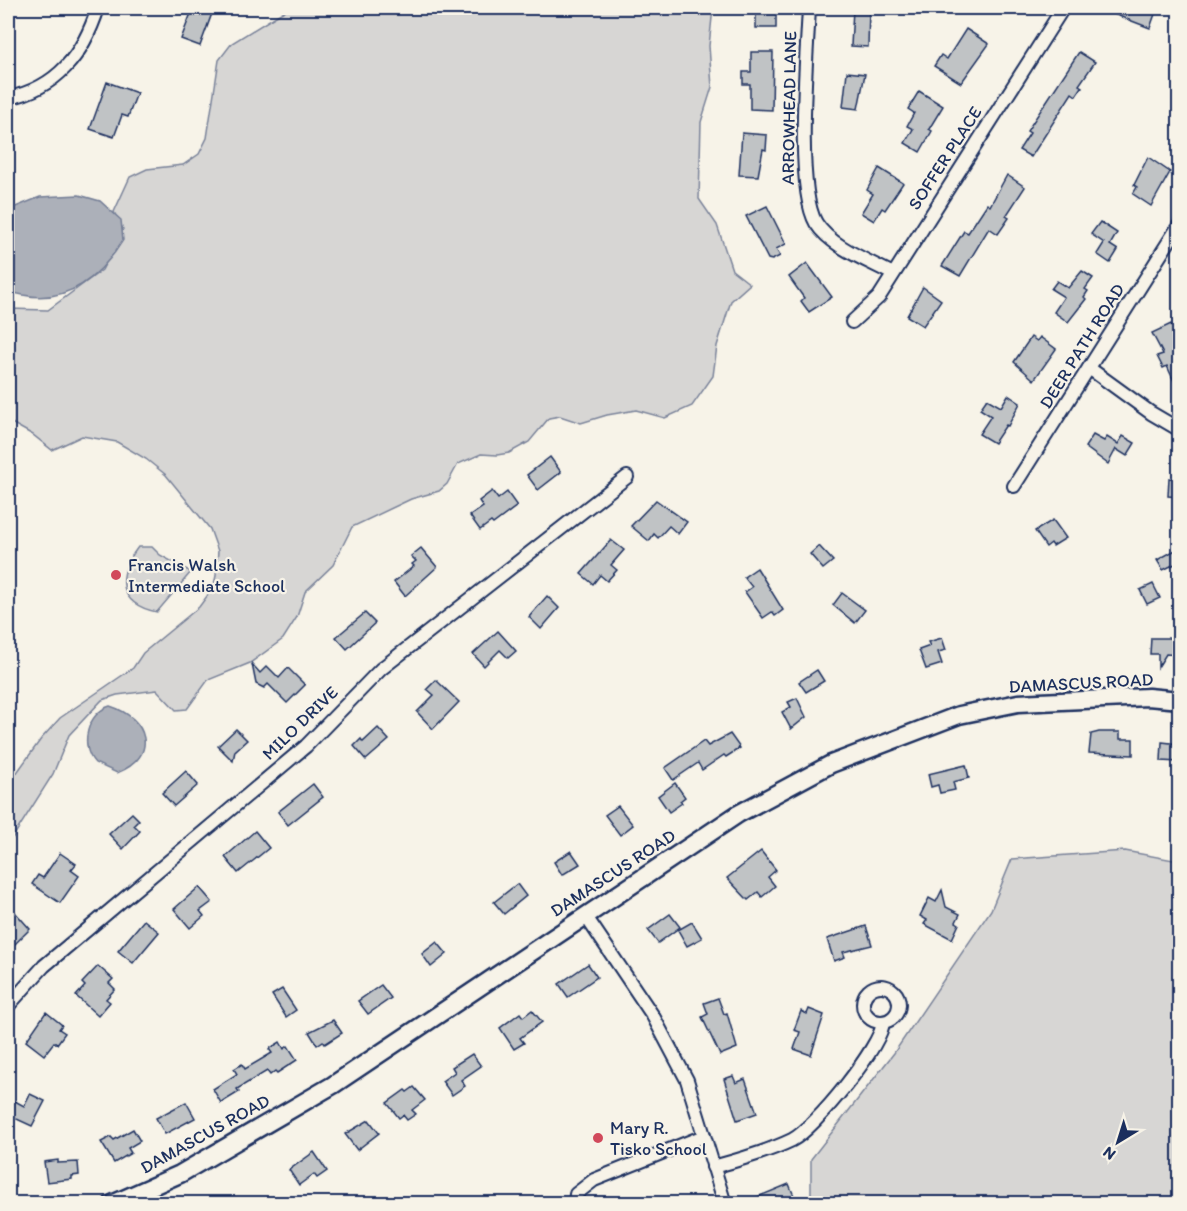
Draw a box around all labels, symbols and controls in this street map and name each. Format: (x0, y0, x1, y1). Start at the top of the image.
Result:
street label: ARROWHEAD LANE (777, 31, 801, 185)
street label: SOFFER PLACE (903, 102, 987, 214)
street label: DEER PATH ROAD (1035, 279, 1129, 413)
place label: Francis Walsh Intermediate School (128, 554, 285, 597)
marker: Francis Walsh Intermediate School (109, 568, 123, 582)
street label: DAMASCUS ROAD (1008, 668, 1154, 698)
street label: MILO DRIVE (257, 681, 343, 765)
street label: DAMASCUS ROAD (546, 824, 680, 922)
street label: DAMASCUS ROAD (136, 1089, 274, 1179)
north arrow (1088, 1112, 1148, 1172)
place label: Mary R. Tisko School (610, 1117, 707, 1160)
marker: Mary R. Tisko School (591, 1131, 605, 1145)
text: N (1099, 1143, 1119, 1164)

